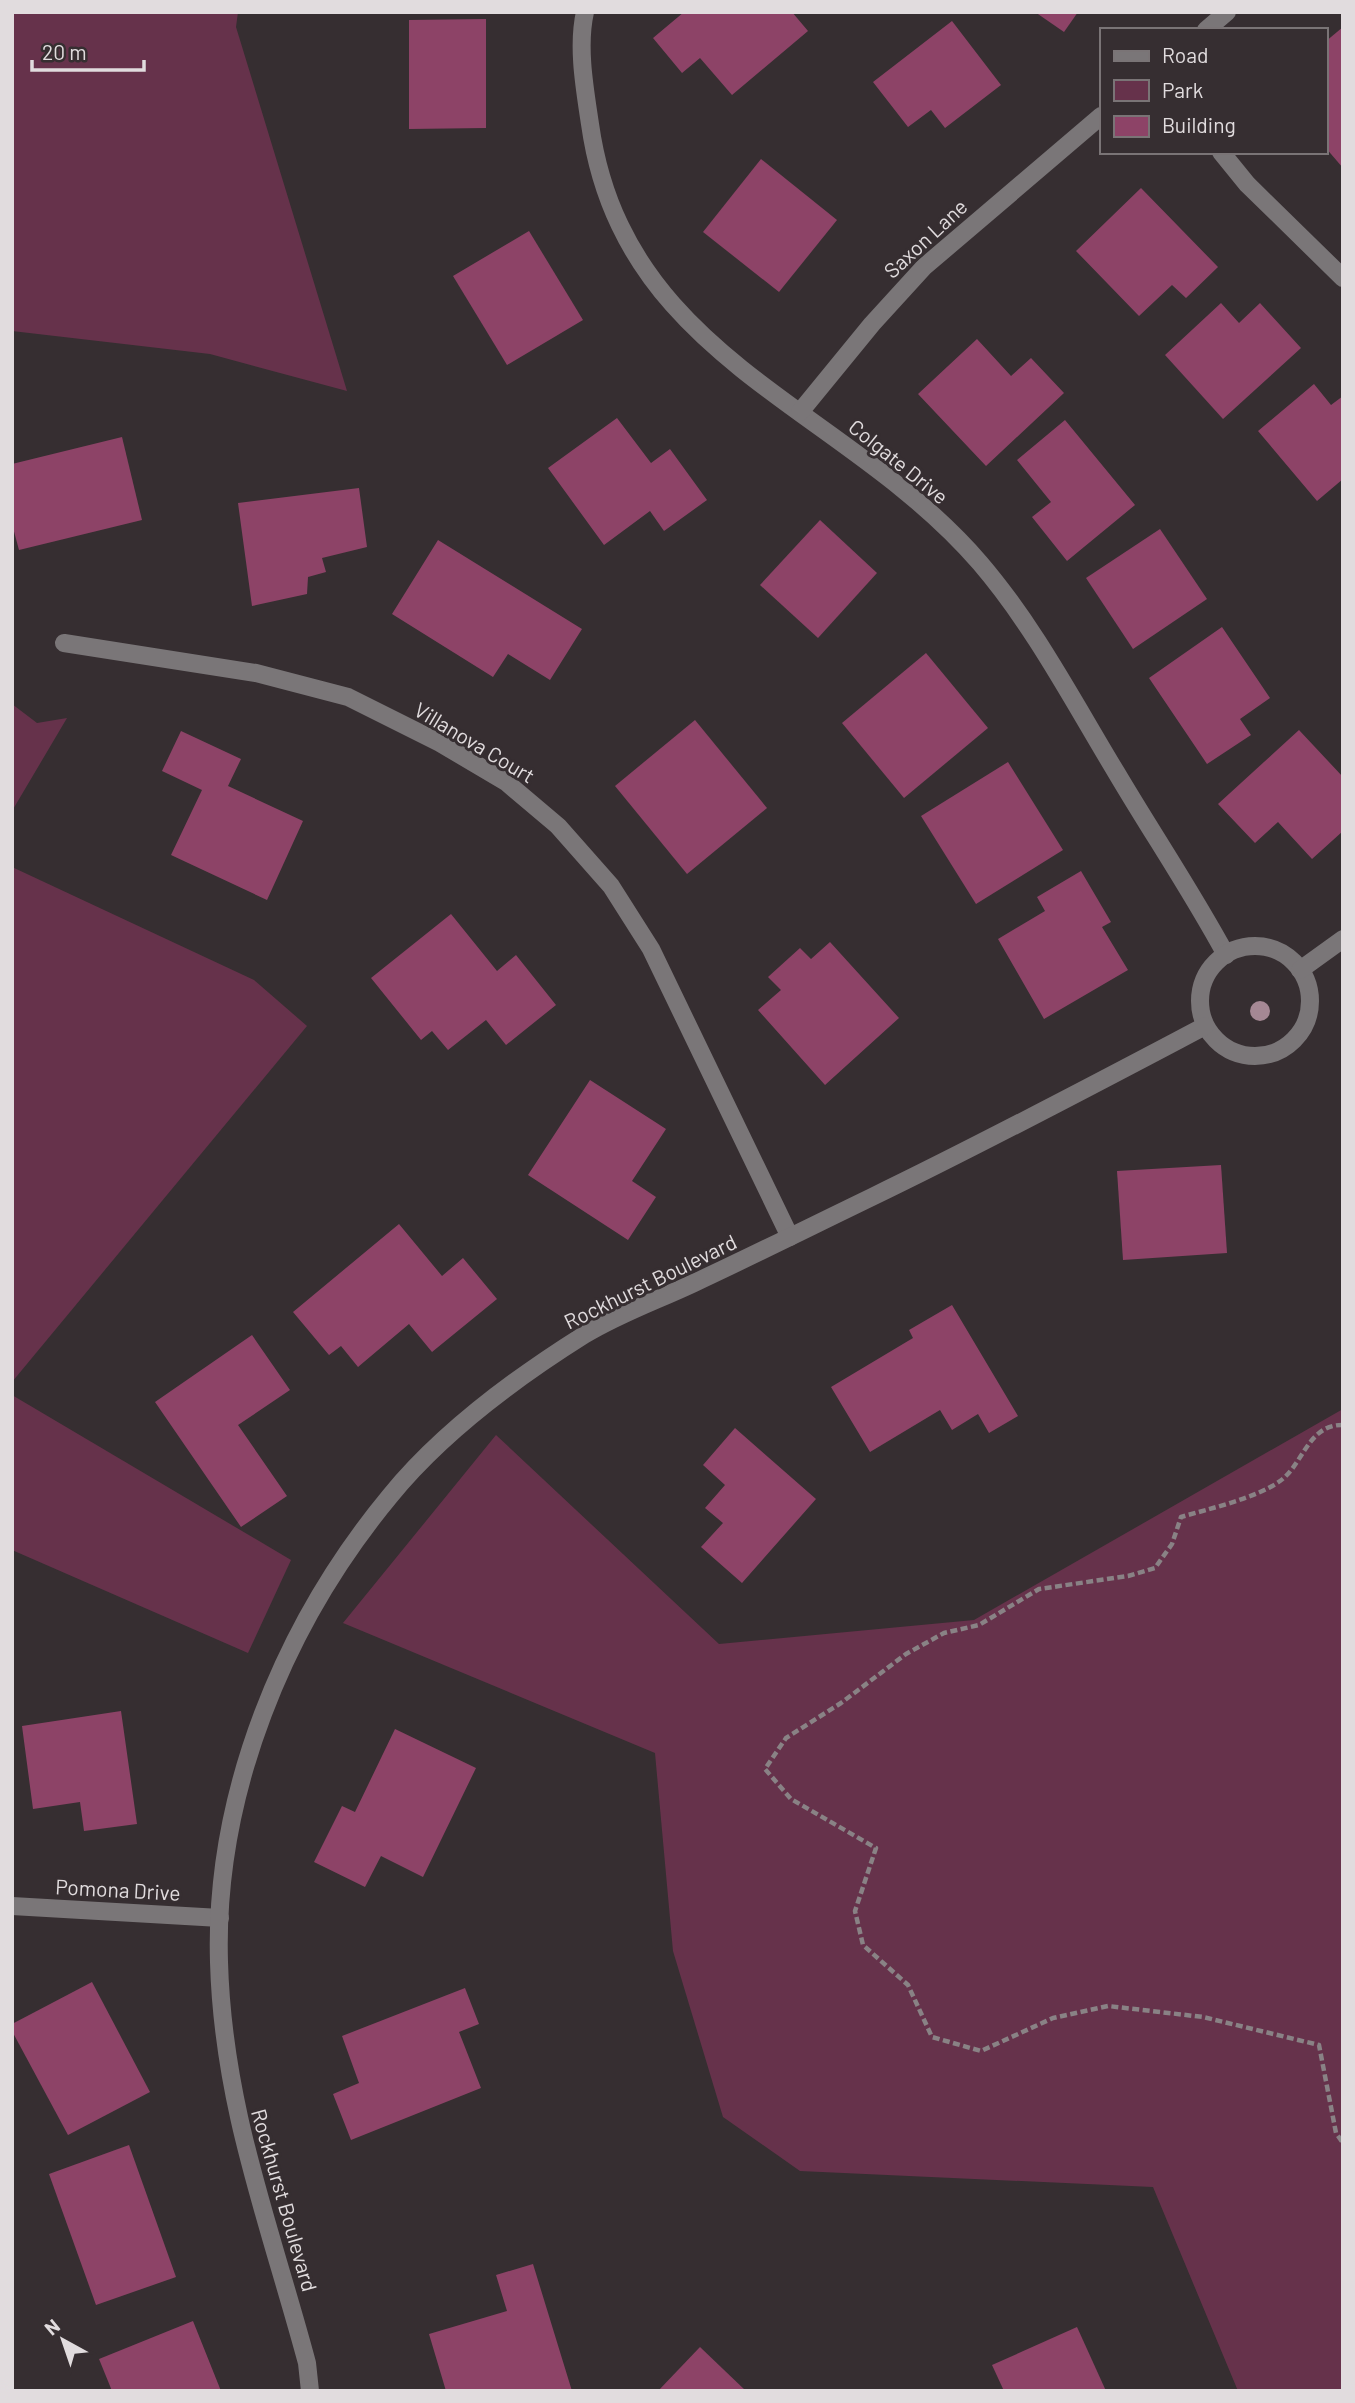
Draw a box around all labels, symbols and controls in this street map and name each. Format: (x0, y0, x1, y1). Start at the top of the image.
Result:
scale bar (32, 28, 144, 72)
legend (1100, 28, 1327, 154)
text: 20 m (42, 39, 87, 64)
text: Road (1162, 42, 1208, 67)
text: Park (1162, 77, 1203, 102)
text: Building (1162, 112, 1236, 137)
street label: Saxon Lane (878, 193, 972, 283)
street label: Colgate Drive (844, 413, 954, 509)
street label: Villanova Court (410, 696, 540, 788)
street label: Rockhurst Boulevard (560, 1228, 740, 1334)
street label: Pomona Drive (55, 1873, 181, 1905)
street label: Rockhurst Boulevard (247, 2106, 323, 2294)
north arrow (28, 2305, 98, 2375)
text: N (40, 2314, 64, 2339)

